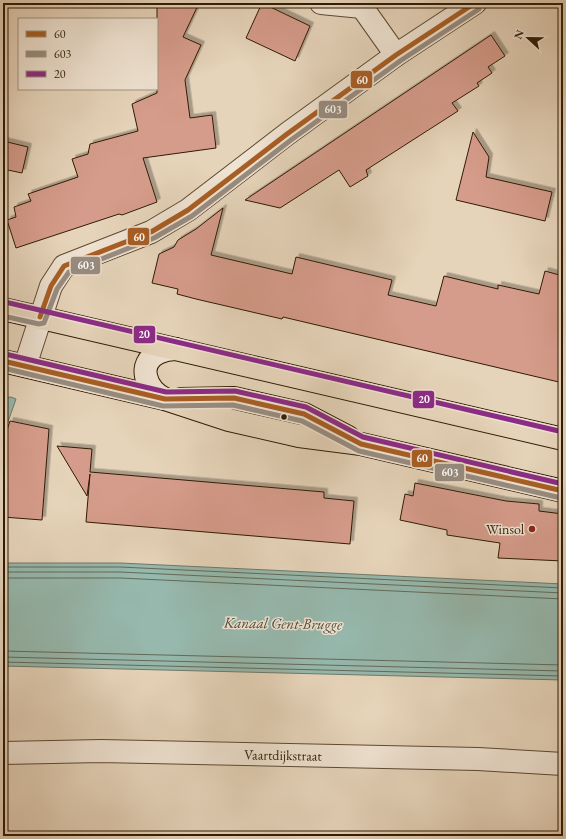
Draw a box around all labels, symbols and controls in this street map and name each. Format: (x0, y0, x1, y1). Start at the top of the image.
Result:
legend (18, 18, 158, 90)
north arrow (508, 18, 548, 58)
text: 60 (54, 26, 66, 42)
text: N (511, 27, 527, 41)
text: 603 (54, 46, 72, 62)
text: 20 (54, 66, 66, 82)
line badge: 60 (350, 70, 373, 89)
text: 60 (356, 73, 368, 87)
line badge: 603 (318, 100, 348, 119)
text: 603 (324, 102, 342, 116)
line badge: 60 (127, 227, 150, 246)
text: 60 (133, 230, 145, 244)
line badge: 603 (70, 256, 101, 275)
text: 603 (77, 258, 95, 272)
line badge: 20 (133, 325, 156, 344)
text: 20 (138, 327, 150, 341)
line badge: 20 (412, 390, 435, 409)
text: 20 (418, 392, 430, 406)
unlabelled marker (279, 412, 289, 422)
line badge: 60 (411, 449, 433, 468)
text: 60 (416, 451, 428, 465)
line badge: 603 (434, 463, 465, 482)
text: 603 (441, 465, 459, 479)
place label: Winsol (486, 520, 525, 538)
marker: Winsol (527, 524, 537, 534)
water label: Kanaal Gent-Brugge (223, 612, 343, 634)
street label: Vaartdijkstraat (244, 745, 323, 765)

